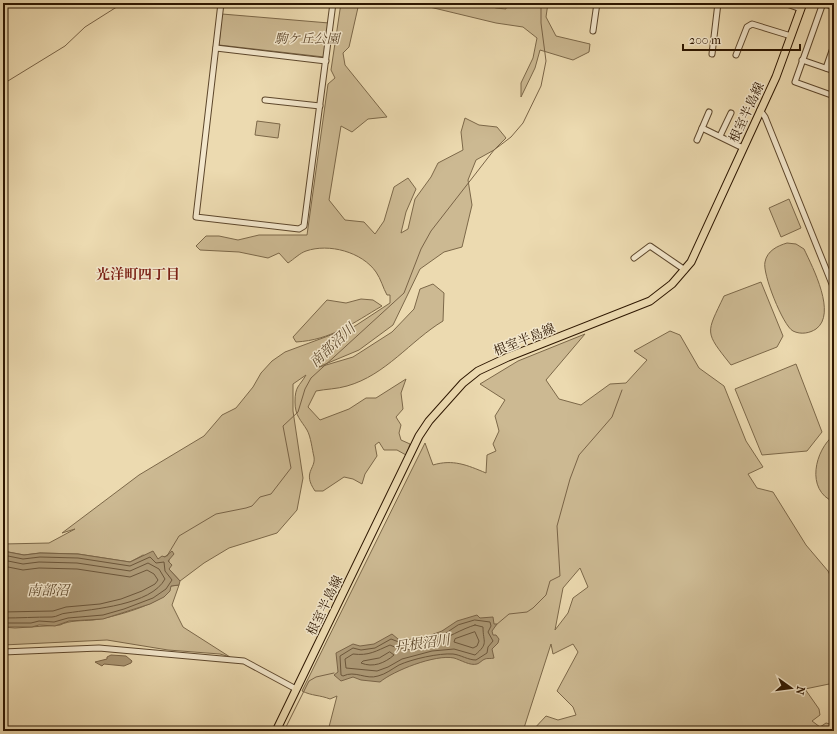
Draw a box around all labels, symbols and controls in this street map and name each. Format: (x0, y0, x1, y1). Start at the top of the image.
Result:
scale bar (683, 26, 800, 52)
park label: 駒ケ丘公園 (274, 31, 341, 46)
text: 200 m (689, 33, 721, 47)
street label: 根室半島線 (726, 80, 767, 145)
district label: 光洋町四丁目 (96, 266, 180, 283)
water label: 南部沼川 (306, 319, 360, 371)
street label: 根室半島線 (491, 320, 557, 359)
street label: 根室半島線 (303, 573, 345, 638)
water label: 南部沼 (27, 582, 71, 599)
water label: 丹根沼川 (393, 631, 453, 656)
north arrow (771, 668, 811, 708)
text: N (793, 685, 808, 697)

